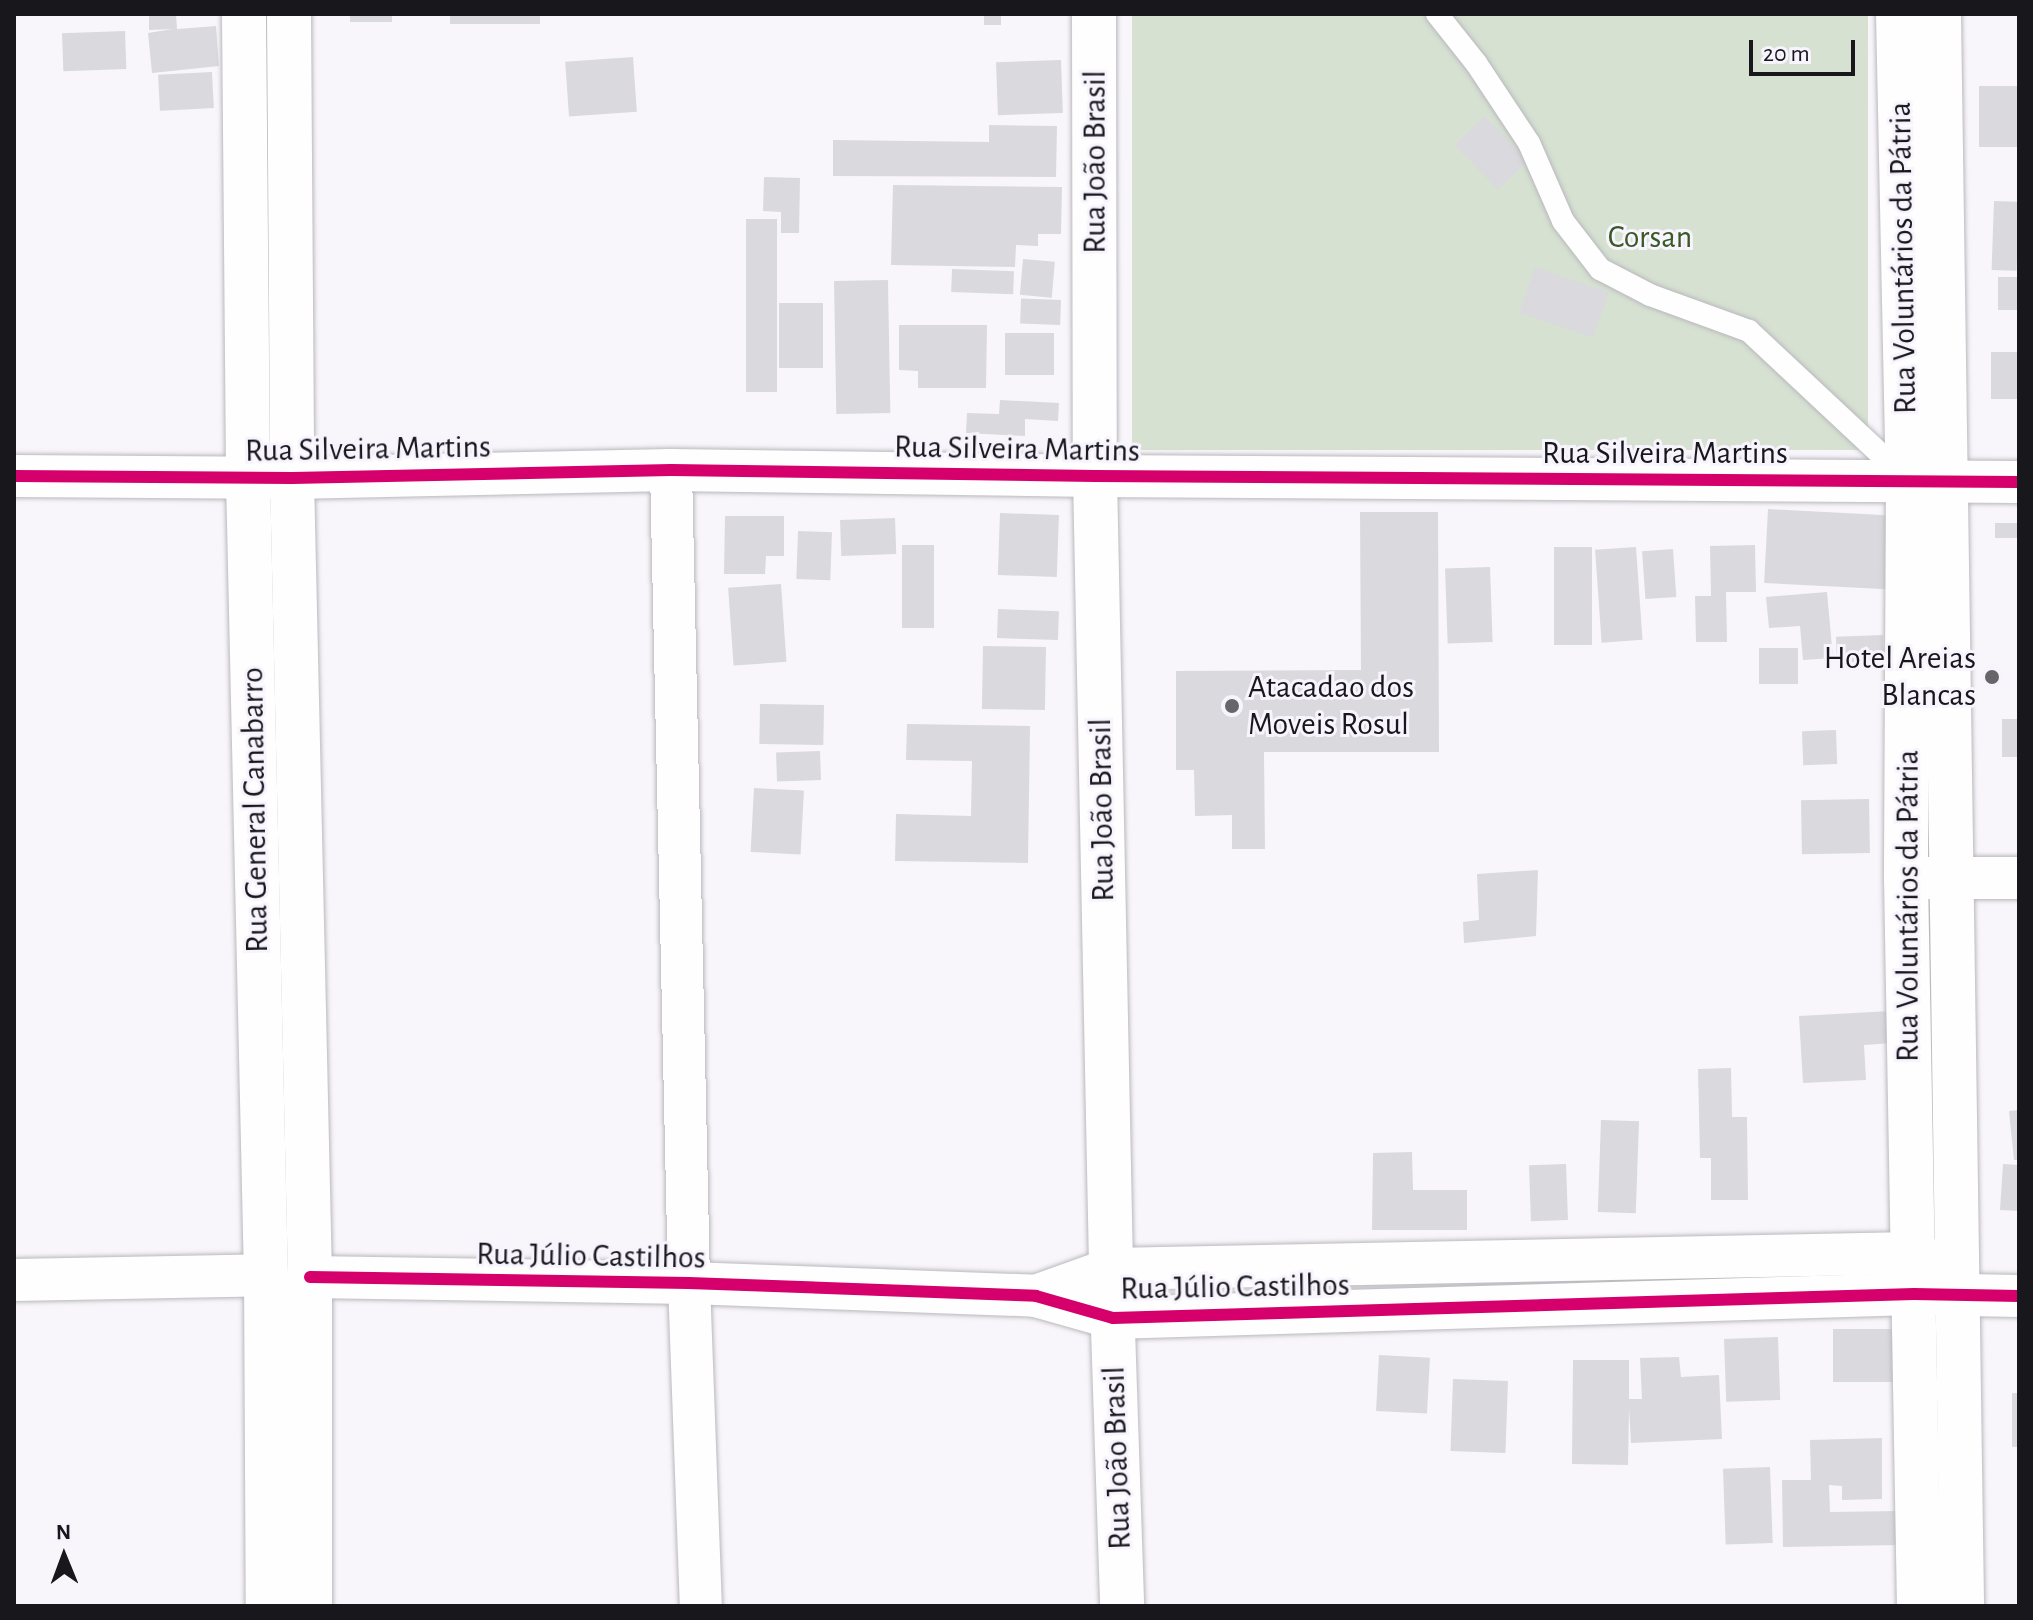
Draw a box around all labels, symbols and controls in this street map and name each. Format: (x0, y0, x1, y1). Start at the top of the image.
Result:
scale bar (1753, 24, 1859, 74)
text: 20 m (1763, 42, 1810, 66)
street label: Rua João Brasil (1076, 70, 1114, 254)
street label: Rua Voluntários da Pátria (1881, 102, 1925, 414)
park label: Corsan (1608, 218, 1692, 256)
street label: Rua Silveira Martins (245, 428, 491, 470)
street label: Rua Silveira Martins (894, 428, 1140, 470)
street label: Rua Silveira Martins (1542, 434, 1788, 472)
place label: Hotel Areias Blancas (1824, 640, 1976, 715)
street label: Rua General Canabarro (233, 667, 277, 953)
marker: Hotel Areias Blancas (1983, 668, 2001, 686)
place label: Atacadao dos Moveis Rosul (1248, 669, 1414, 744)
marker: Atacadao dos Moveis Rosul (1223, 697, 1241, 715)
street label: Rua João Brasil (1081, 718, 1123, 902)
street label: Rua Voluntários da Pátria (1889, 750, 1927, 1062)
street label: Rua Júlio Castilhos (476, 1235, 706, 1277)
street label: Rua Júlio Castilhos (1120, 1266, 1350, 1308)
street label: Rua João Brasil (1095, 1366, 1139, 1550)
north arrow (24, 1516, 104, 1596)
text: N (56, 1521, 71, 1543)

